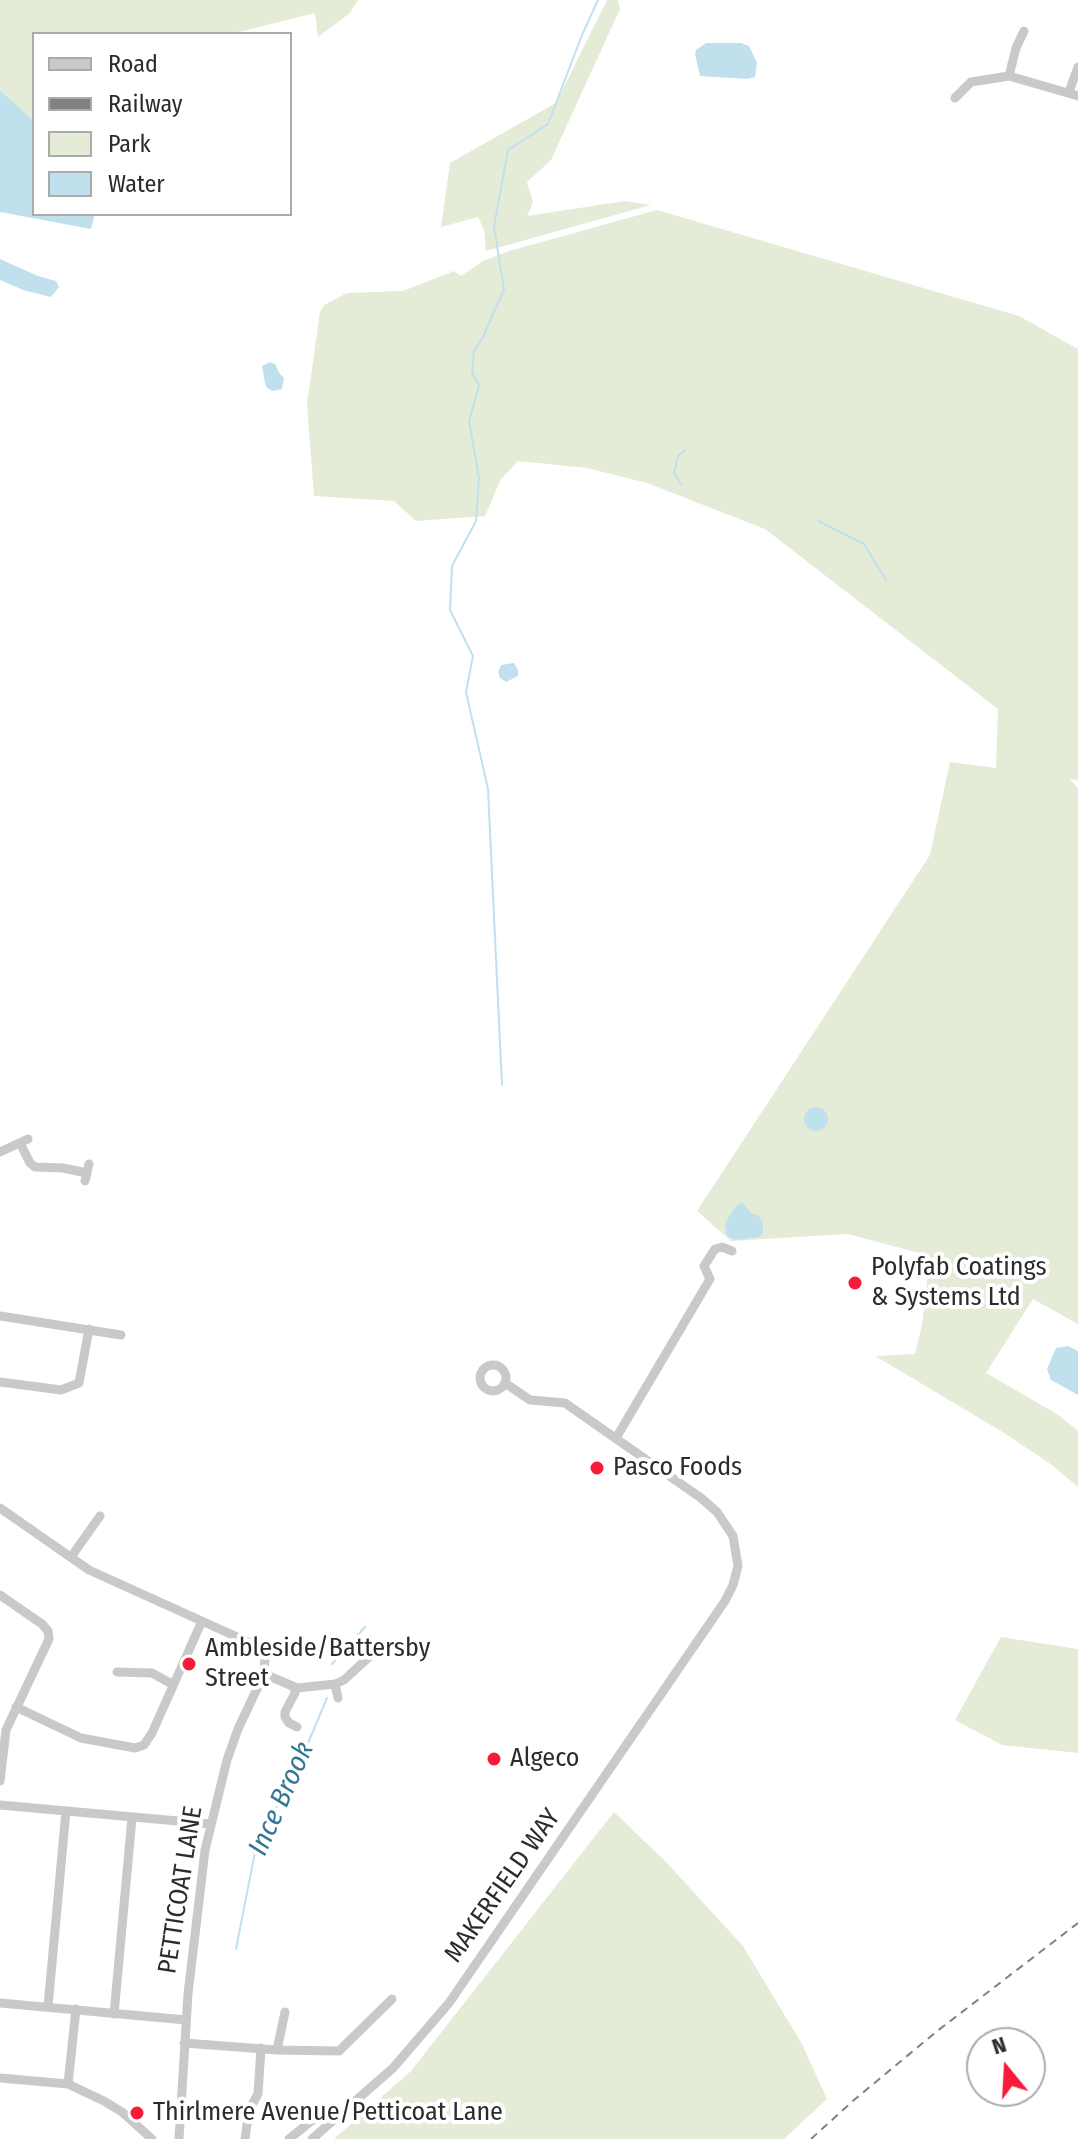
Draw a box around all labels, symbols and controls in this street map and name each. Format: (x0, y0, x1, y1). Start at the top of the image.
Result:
legend (32, 32, 292, 216)
text: Road (108, 50, 158, 78)
text: Railway (108, 90, 183, 118)
text: Park (108, 130, 151, 158)
text: Water (108, 170, 165, 198)
place label: Polyfab Coatings & Systems Ltd (871, 1252, 1047, 1314)
marker: Polyfab Coatings & Systems Ltd (846, 1274, 864, 1292)
place label: Pasco Foods (613, 1452, 742, 1484)
marker: Pasco Foods (588, 1459, 606, 1477)
place label: Ambleside/Battersby Street (205, 1633, 430, 1694)
marker: Ambleside/Battersby Street (180, 1655, 198, 1673)
water label: Ince Brook (242, 1737, 322, 1861)
place label: Algeco (510, 1743, 579, 1775)
marker: Algeco (485, 1750, 503, 1768)
street label: MAKERFIELD WAY (439, 1803, 567, 1969)
street label: PETTICOAT LANE (152, 1804, 210, 1976)
north arrow (966, 2027, 1046, 2107)
text: N (989, 2031, 1009, 2060)
place label: Thirlmere Avenue/Petticoat Lane (153, 2097, 503, 2129)
marker: Thirlmere Avenue/Petticoat Lane (128, 2104, 146, 2122)

